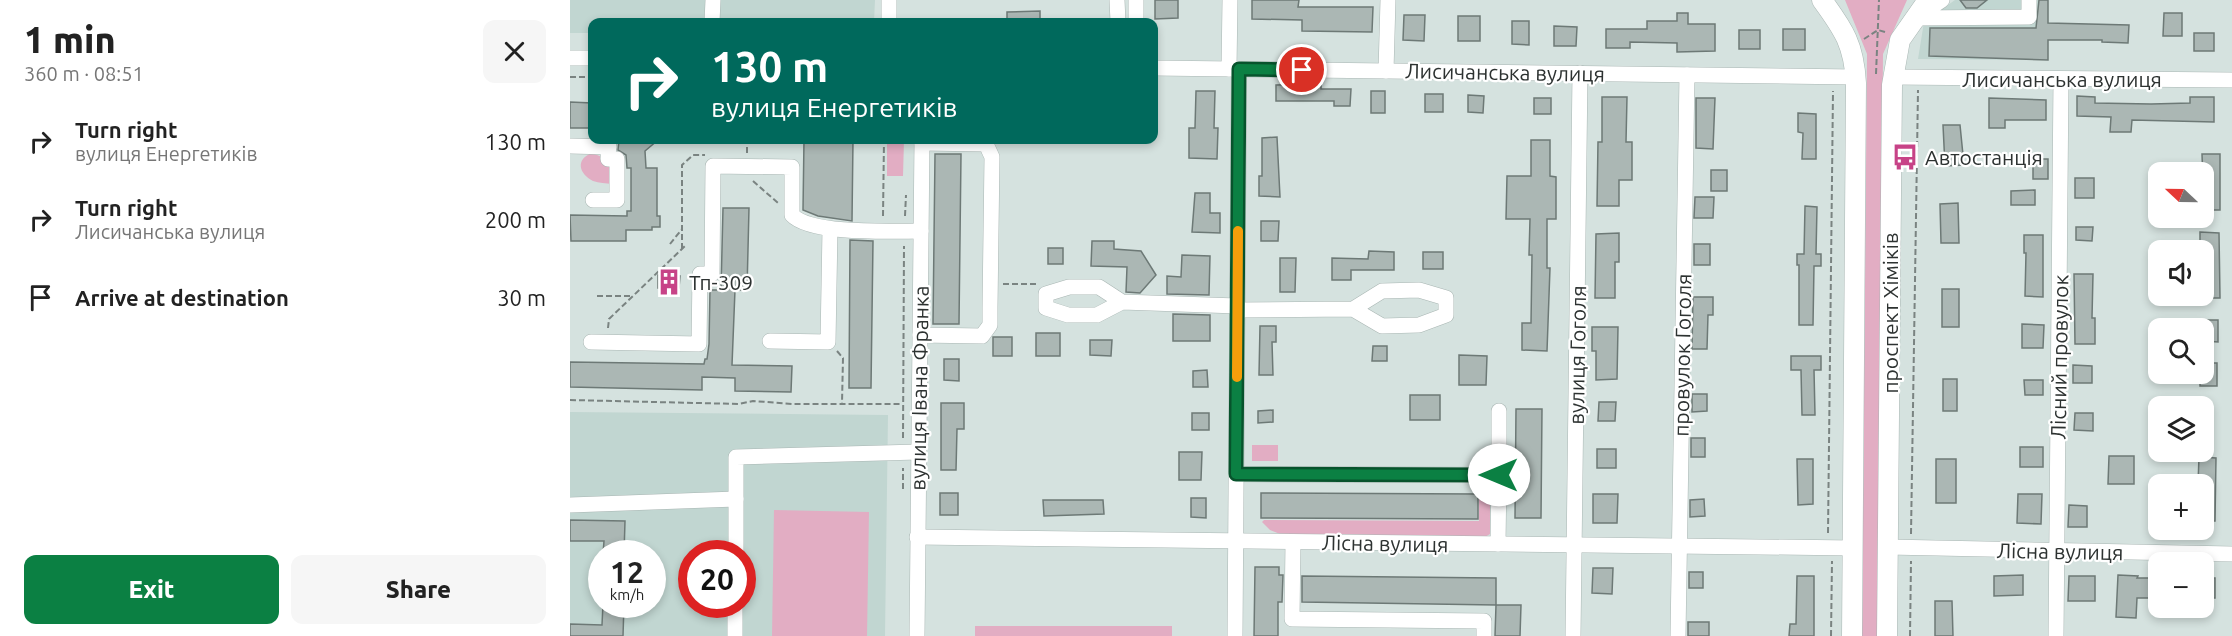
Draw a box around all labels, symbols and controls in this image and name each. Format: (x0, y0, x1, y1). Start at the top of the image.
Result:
text: 1 min (24, 19, 116, 60)
button: close (483, 20, 546, 83)
icon: right (612, 42, 690, 120)
text: 130 m (711, 43, 828, 90)
pin (1276, 44, 1327, 95)
icon: arrive (1285, 53, 1318, 86)
street label: Лисичанська вулиця (1405, 58, 1605, 86)
text: 360 m · 08:51 (24, 62, 144, 85)
street label: Лисичанська вулиця (1962, 67, 2162, 91)
text: вулиця Енергетиків (711, 92, 957, 122)
text: Turn right (75, 117, 177, 142)
icon: right (24, 125, 57, 158)
text: 130 m (485, 129, 546, 154)
text: вулиця Енергетиків (75, 142, 258, 165)
bus stop icon: Автостанція (1890, 142, 1920, 172)
place label: Автостанція (1925, 145, 2043, 169)
north arrow (2148, 162, 2214, 228)
map controls (2148, 162, 2214, 618)
text: Turn right (75, 195, 177, 220)
icon: right (24, 203, 57, 236)
text: 200 m (485, 207, 546, 232)
text: Лисичанська вулиця (75, 220, 265, 243)
street label: проспект Хіміків (1878, 233, 1902, 393)
button: sound (2148, 240, 2214, 306)
building icon: Тп-309 (654, 267, 684, 297)
place label: Тп-309 (689, 270, 753, 294)
street label: провулок Гоголя (1669, 273, 1695, 437)
street label: Лісний провулок (2046, 274, 2072, 440)
icon: arrive (24, 281, 57, 314)
text: Arrive at destination (75, 285, 289, 310)
text: 30 m (497, 285, 546, 310)
street label: вулиця Івана Франка (905, 285, 933, 491)
street label: вулиця Гоголя (1564, 285, 1590, 425)
button: search (2148, 318, 2214, 384)
button: layers (2148, 396, 2214, 462)
position arrow (1467, 443, 1531, 507)
button: + (2148, 474, 2214, 540)
street label: Лісна вулиця (1321, 530, 1449, 556)
street label: Лісна вулиця (1996, 538, 2124, 564)
speed limit sign: 20 (678, 540, 756, 618)
button: − (2148, 552, 2214, 618)
button: Exit (24, 555, 279, 624)
button: Share (291, 555, 546, 624)
text: 12 (610, 555, 644, 589)
text: km/h (610, 586, 644, 603)

